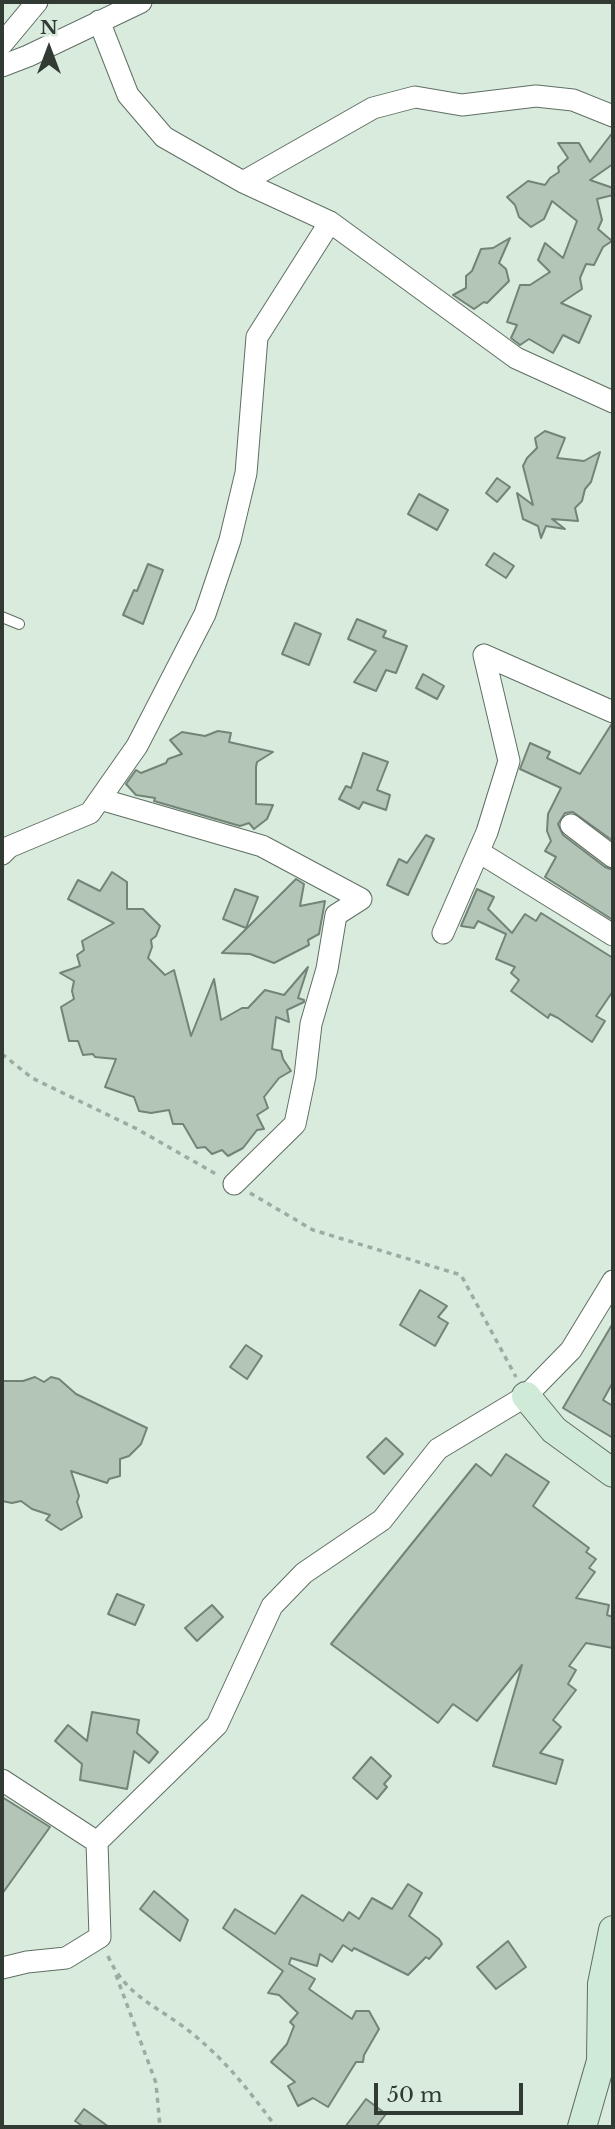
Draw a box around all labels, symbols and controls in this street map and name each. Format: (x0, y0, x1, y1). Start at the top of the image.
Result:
north arrow (14, 14, 84, 84)
text: N (40, 16, 58, 39)
scale bar (377, 2070, 526, 2114)
text: 50 m (387, 2082, 442, 2108)

